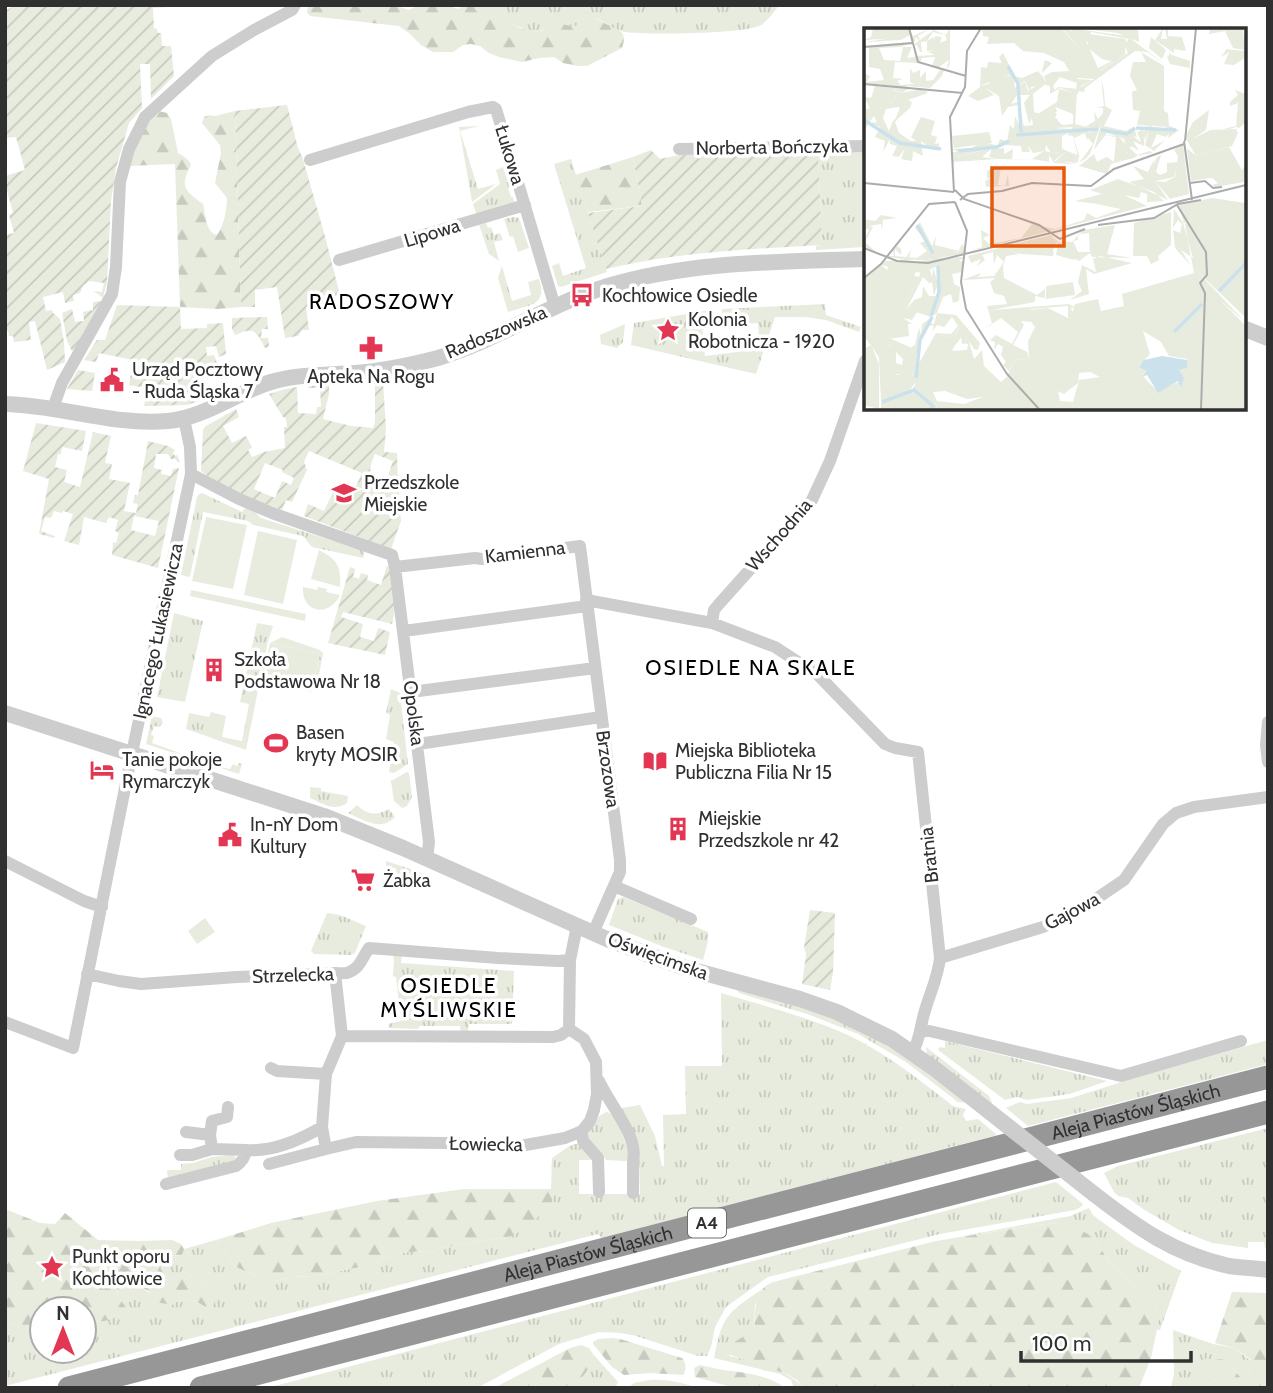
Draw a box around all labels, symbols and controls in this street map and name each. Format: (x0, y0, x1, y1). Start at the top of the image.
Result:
inset map (864, 28, 1245, 410)
street label: Łukowa (490, 123, 530, 187)
street label: Norberta Bończyka (695, 134, 849, 160)
street label: Lipowa (401, 214, 463, 252)
bus stop icon: Kochłowice Osiedle (568, 281, 596, 309)
place label: Kochłowice Osiedle (602, 284, 758, 307)
district label: RADOSZOWY (309, 289, 455, 314)
street label: Radoszowska (442, 300, 550, 364)
place label: Kolonia Robotnicza - 1920 (688, 308, 835, 353)
place icon: Kolonia Robotnicza - 1920 (654, 316, 682, 344)
pharmacy icon: Apteka Na Rogu (357, 334, 385, 362)
place label: Urząd Pocztowy - Ruda Śląska 7 (132, 358, 263, 403)
place label: Apteka Na Rogu (307, 365, 435, 388)
public building icon: Urząd Pocztowy - Ruda Śląska 7 (98, 366, 126, 394)
place label: Przedszkole Miejskie (364, 471, 459, 516)
school or university icon: Przedszkole Miejskie (330, 479, 358, 507)
street label: Wschodnia (741, 494, 817, 576)
street label: Kamienna (484, 536, 566, 568)
street label: Ignacego Łukasiewicza (128, 541, 188, 721)
place label: Szkoła Podstawowa Nr 18 (234, 648, 381, 693)
district label: OSIEDLE NA SKALE (645, 655, 857, 680)
building icon: Szkoła Podstawowa Nr 18 (200, 656, 228, 684)
street label: Opolska (399, 679, 429, 747)
place label: Basen kryty MOSIR (296, 721, 398, 766)
sports icon: Basen kryty MOSIR (262, 729, 290, 757)
street label: Brzozowa (591, 729, 625, 809)
place label: Miejska Biblioteka Publiczna Filia Nr 15 (675, 739, 832, 784)
library icon: Miejska Biblioteka Publiczna Filia Nr 15 (641, 747, 669, 775)
place label: Tanie pokoje Rymarczyk (122, 748, 222, 793)
hotel icon: Tanie pokoje Rymarczyk (88, 756, 116, 784)
place label: Miejskie Przedszkole nr 42 (698, 807, 839, 852)
place label: In-nY Dom Kultury (250, 813, 338, 858)
building icon: Miejskie Przedszkole nr 42 (664, 815, 692, 843)
public building icon: In-nY Dom Kultury (216, 821, 244, 849)
street label: Bratnia (915, 826, 943, 884)
supermarket icon: Żabka (349, 866, 377, 894)
place label: Żabka (383, 869, 431, 892)
street label: Gajowa (1041, 887, 1103, 935)
street label: Oświęcimska (605, 927, 711, 985)
street label: Strzelecka (252, 962, 334, 988)
district label: OSIEDLE MYŚLIWSKIE (380, 973, 518, 1022)
street label: Aleja Piastów Śląskich (1049, 1078, 1223, 1144)
street label: Łowiecka (449, 1132, 523, 1156)
road number: A4 (688, 1208, 726, 1238)
street label: Aleja Piastów Śląskich (501, 1220, 675, 1286)
place label: Punkt oporu Kochłowice (72, 1245, 170, 1290)
place icon: Punkt oporu Kochłowice (38, 1253, 66, 1281)
north arrow (28, 1295, 98, 1365)
text: N (56, 1302, 70, 1325)
scale bar (1021, 1320, 1191, 1364)
text: 100 m (1032, 1331, 1091, 1356)

